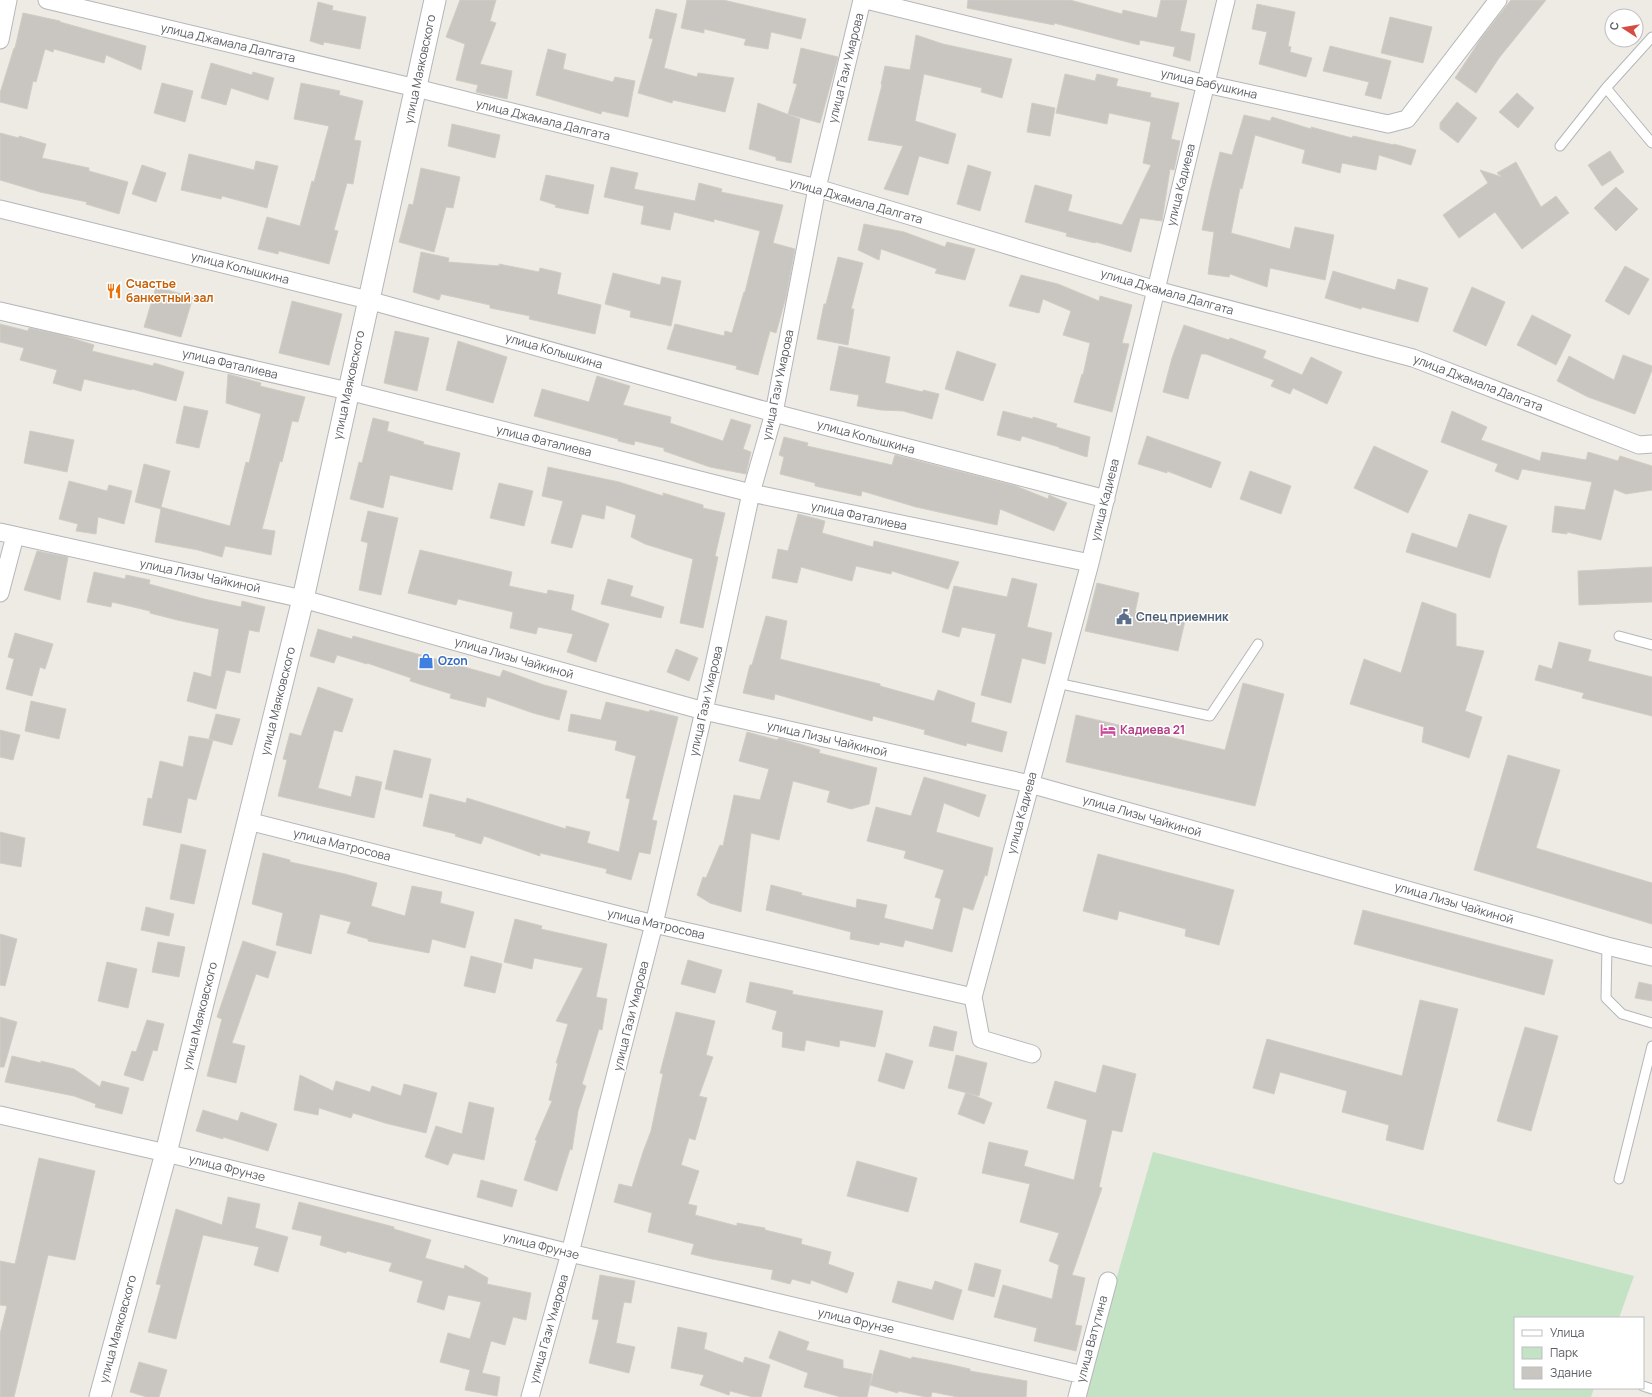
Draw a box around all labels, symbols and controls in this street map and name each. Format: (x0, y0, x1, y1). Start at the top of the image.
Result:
north arrow (1604, 8, 1644, 48)
street label: улица Гази Умарова (824, 11, 867, 125)
street label: улица Маяковского (400, 13, 439, 125)
street label: улица Джамала Далгата (159, 19, 297, 66)
text: С (1606, 20, 1622, 31)
street label: улица Бабушкина (1159, 64, 1259, 103)
street label: улица Джамала Далгата (474, 95, 612, 144)
street label: улица Кадиева (1162, 142, 1199, 228)
street label: улица Джамала Далгата (788, 173, 925, 228)
street label: улица Колышкина (189, 247, 291, 288)
street label: улица Джамала Далгата (1099, 264, 1236, 319)
place label: Счастье банкетный зал (126, 275, 214, 306)
restaurant icon: Счастье банкетный зал (105, 282, 123, 300)
street label: улица Колышкина (503, 328, 605, 373)
street label: улица Гази Умарова (757, 328, 798, 442)
street label: улица Маяковского (329, 329, 368, 441)
street label: улица Фаталиева (181, 344, 280, 383)
street label: улица Джамала Далгата (1411, 350, 1546, 415)
street label: улица Колышкина (815, 415, 917, 458)
street label: улица Фаталиева (495, 420, 594, 461)
street label: улица Кадиева (1086, 457, 1123, 543)
street label: улица Фаталиева (809, 497, 909, 534)
street label: улица Лизы Чайкиной (138, 554, 262, 597)
public building icon: Спец приемник (1115, 608, 1133, 626)
place label: Спец приемник (1136, 608, 1229, 625)
street label: улица Лизы Чайкиной (453, 632, 576, 683)
street label: улица Гази Умарова (685, 644, 726, 758)
street label: улица Маяковского (256, 645, 299, 757)
shop icon: Ozon (417, 652, 435, 670)
place label: Ozon (438, 652, 468, 669)
street label: улица Лизы Чайкиной (765, 716, 889, 761)
hotel icon: Кадиева 21 (1099, 721, 1117, 739)
place label: Кадиева 21 (1120, 721, 1185, 738)
street label: улица Кадиева (1002, 770, 1041, 856)
street label: улица Лизы Чайкиной (1081, 790, 1204, 841)
street label: улица Матросова (292, 824, 393, 865)
street label: улица Лизы Чайкиной (1393, 877, 1516, 928)
street label: улица Матросова (605, 904, 707, 943)
street label: улица Гази Умарова (609, 959, 652, 1073)
street label: улица Маяковского (178, 960, 221, 1072)
street label: улица Фрунзе (187, 1150, 267, 1185)
street label: улица Фрунзе (501, 1228, 581, 1263)
street label: улица Гази Умарова (525, 1272, 572, 1385)
street label: улица Маяковского (95, 1273, 140, 1385)
street label: улица Ватутина (1072, 1294, 1111, 1384)
street label: улица Фрунзе (816, 1303, 896, 1338)
legend (1514, 1317, 1644, 1389)
text: Улица (1550, 1324, 1584, 1341)
text: Парк (1550, 1344, 1579, 1361)
text: Здание (1550, 1364, 1592, 1381)

